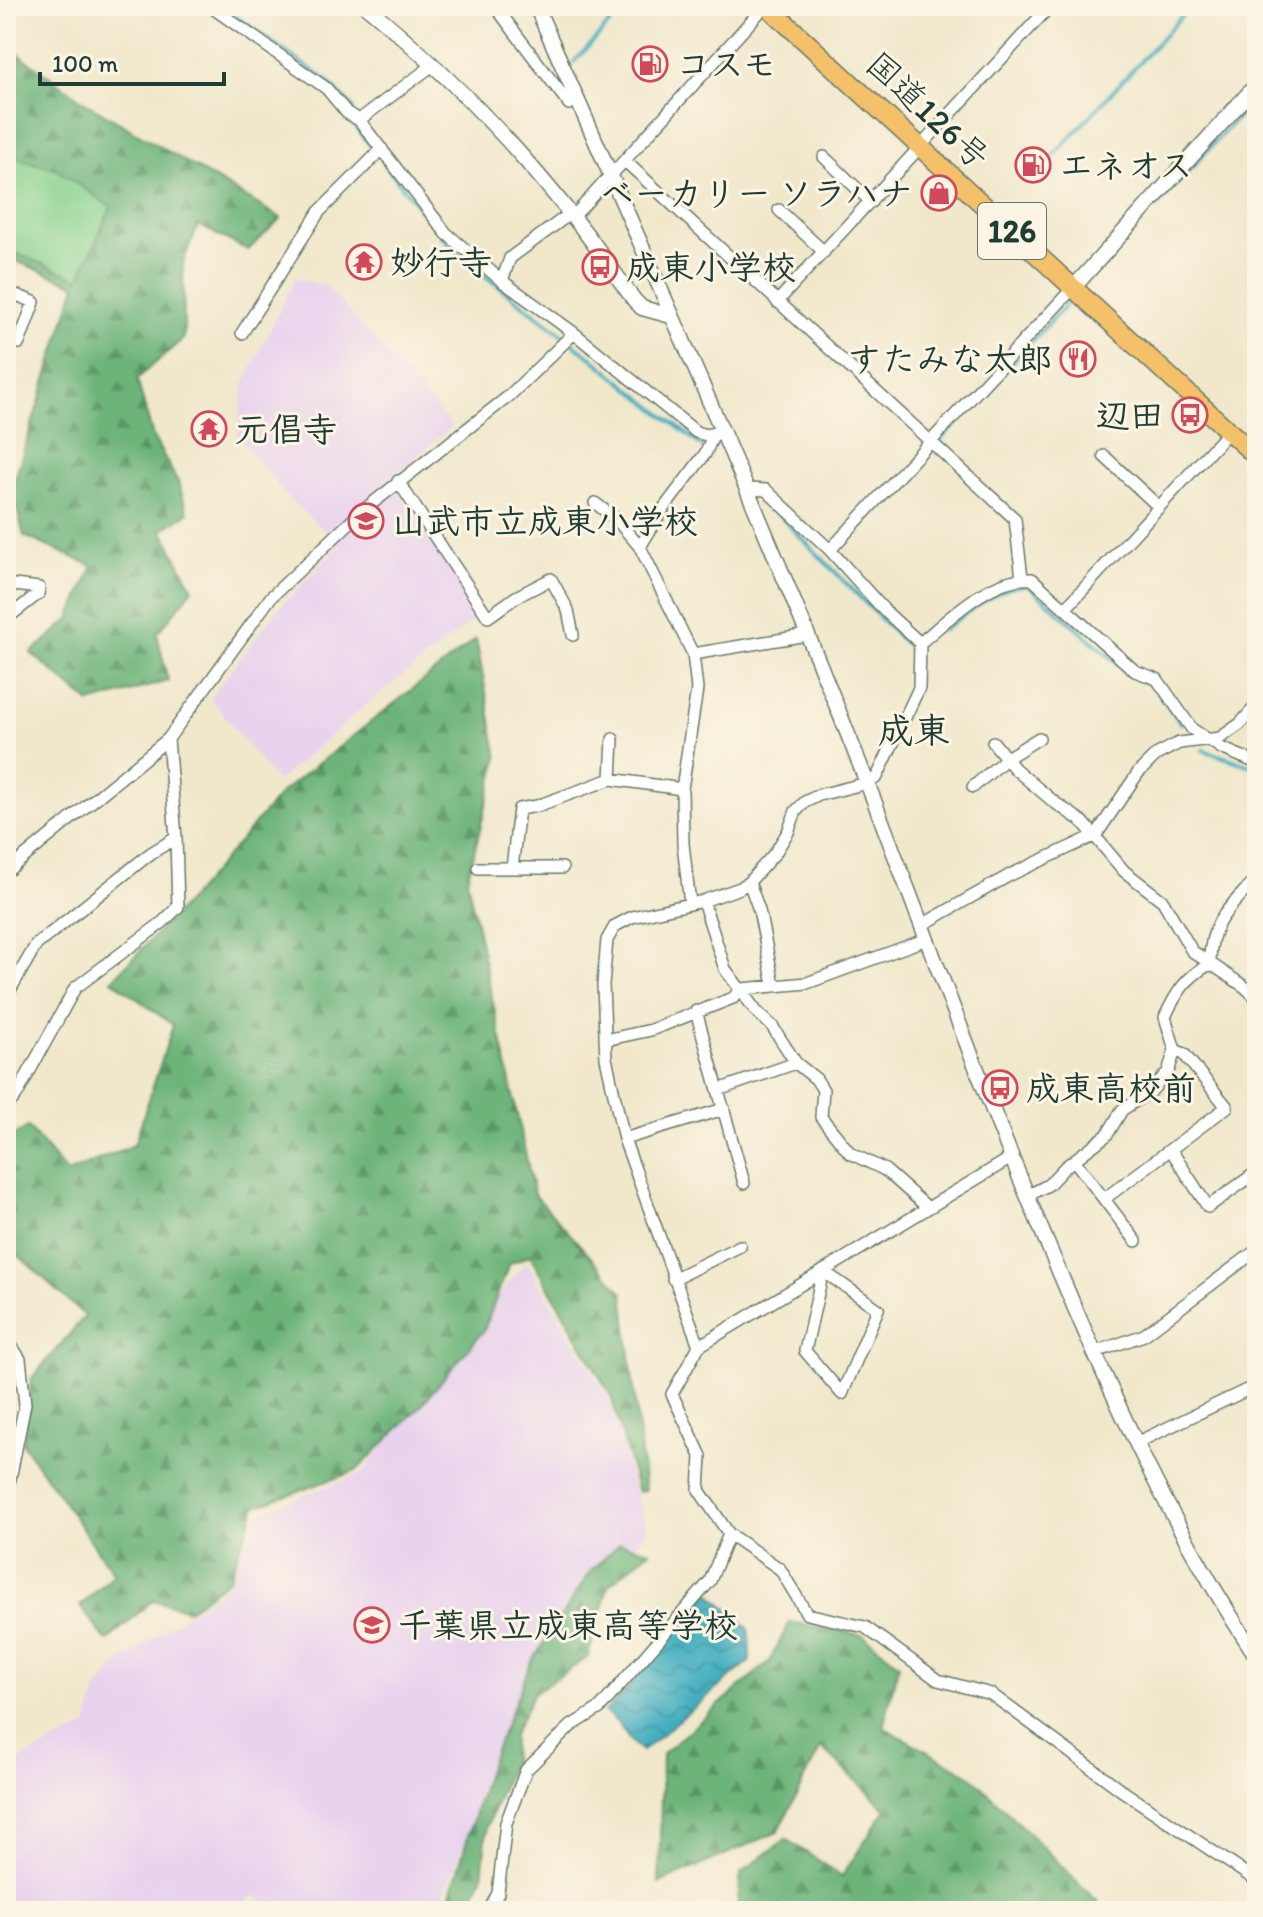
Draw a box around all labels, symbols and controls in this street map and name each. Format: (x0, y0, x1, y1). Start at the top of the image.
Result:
scale bar (40, 36, 224, 86)
street label: 国道126号 (857, 43, 998, 178)
place label: コスモ (676, 44, 777, 85)
fuel station icon: コスモ (631, 45, 669, 83)
text: 100 m (52, 49, 118, 78)
place label: エネオス (1059, 145, 1193, 186)
fuel station icon: エネオス (1014, 146, 1052, 184)
place label: ベーカリー ソラハナ (600, 173, 913, 214)
shop icon: ベーカリー ソラハナ (920, 174, 958, 212)
road number: 126 (978, 203, 1046, 259)
place label: 妙行寺 (390, 242, 492, 283)
temple icon: 妙行寺 (345, 243, 383, 281)
place label: 成東小学校 (626, 247, 796, 288)
bus stop icon: 成東小学校 (581, 248, 619, 286)
place label: すたみな太郎 (847, 339, 1052, 380)
restaurant icon: すたみな太郎 (1059, 340, 1097, 378)
place label: 辺田 (1096, 395, 1164, 436)
bus stop icon: 辺田 (1171, 396, 1209, 434)
place label: 元倡寺 (235, 409, 337, 450)
temple icon: 元倡寺 (190, 410, 228, 448)
place label: 山武市立成東小学校 (392, 501, 698, 542)
school or university icon: 山武市立成東小学校 (347, 502, 385, 540)
district label: 成東 (878, 709, 950, 752)
place label: 成東高校前 (1026, 1068, 1196, 1109)
bus stop icon: 成東高校前 (981, 1069, 1019, 1107)
place label: 千葉県立成東高等学校 (398, 1605, 738, 1646)
school or university icon: 千葉県立成東高等学校 (353, 1606, 391, 1644)

